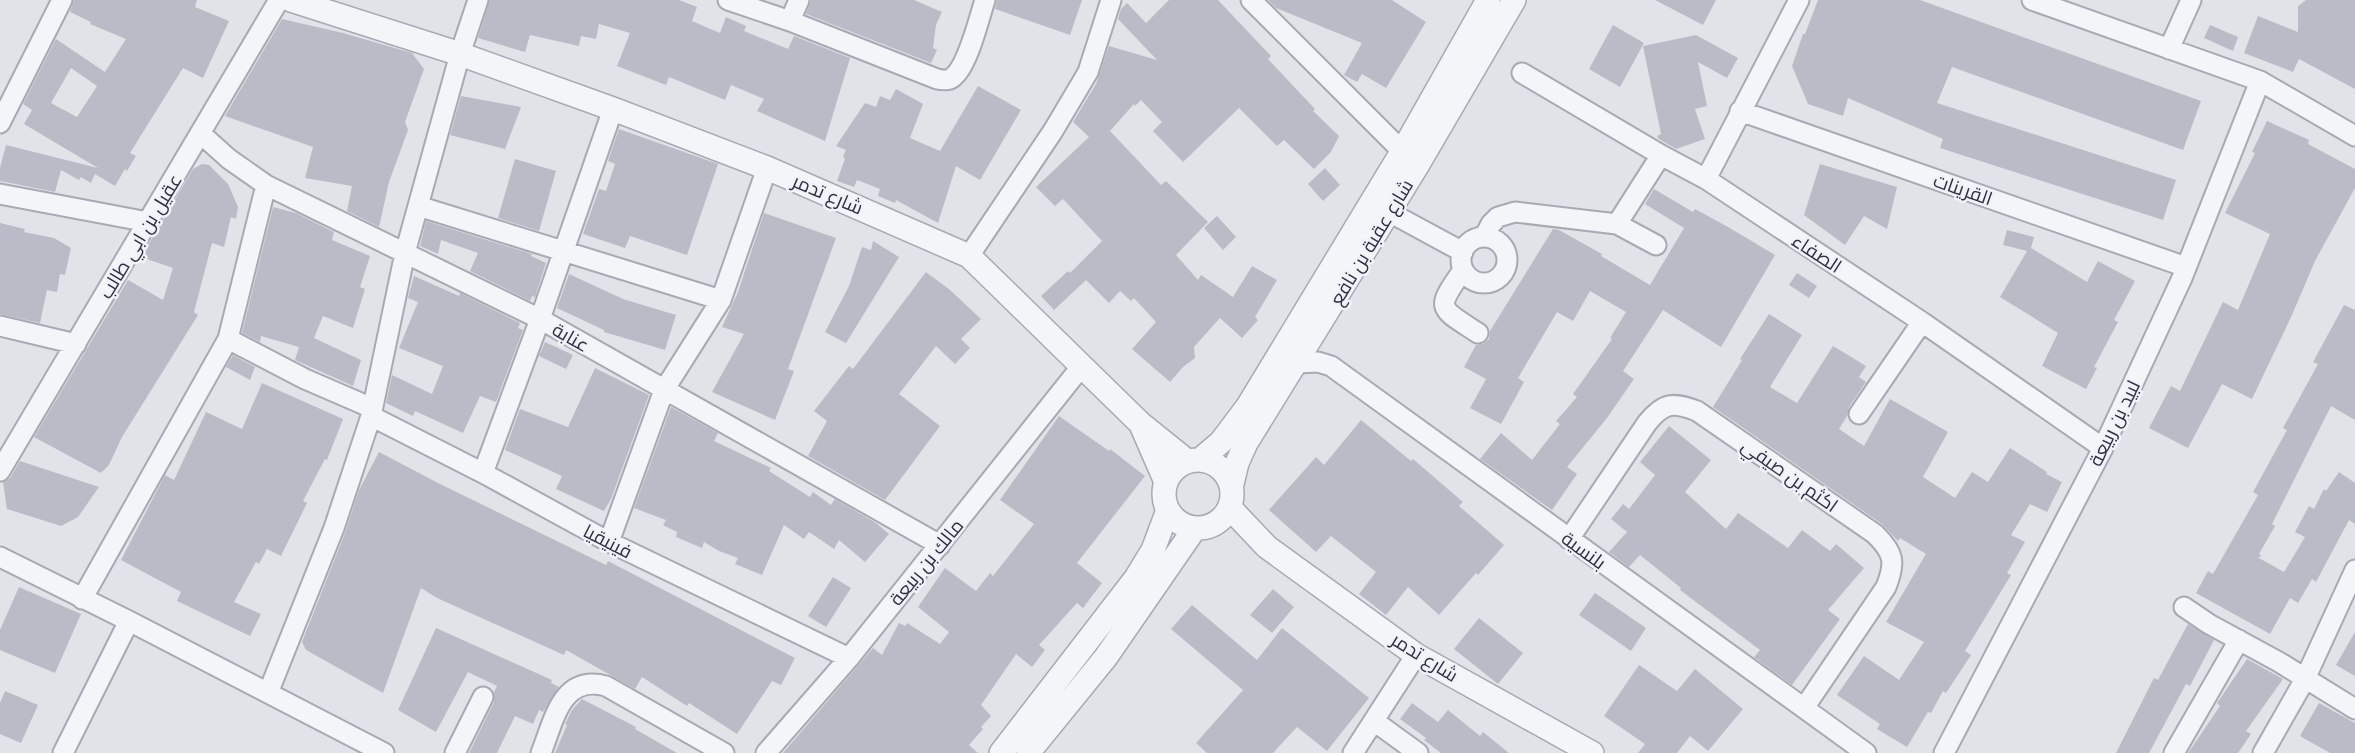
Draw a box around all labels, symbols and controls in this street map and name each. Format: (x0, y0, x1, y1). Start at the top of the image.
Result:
street label: عقيل بن ابي طالب (95, 170, 189, 304)
street label: شارع تدمر (787, 170, 866, 221)
street label: القرينات (1930, 170, 1995, 212)
street label: شارع عقبة بن نافع (1326, 176, 1420, 310)
street label: الصفاء (1786, 230, 1845, 280)
street label: عنابة (547, 319, 593, 359)
street label: لبيد بن ربيعة (2085, 377, 2147, 471)
street label: اكثم بن صيفي (1735, 435, 1842, 520)
street label: مالك بن ربيعة (885, 515, 970, 611)
street label: فينيقيا (579, 520, 636, 565)
street label: بلنسية (1556, 527, 1610, 576)
street label: شارع تدمر (1385, 628, 1462, 689)

